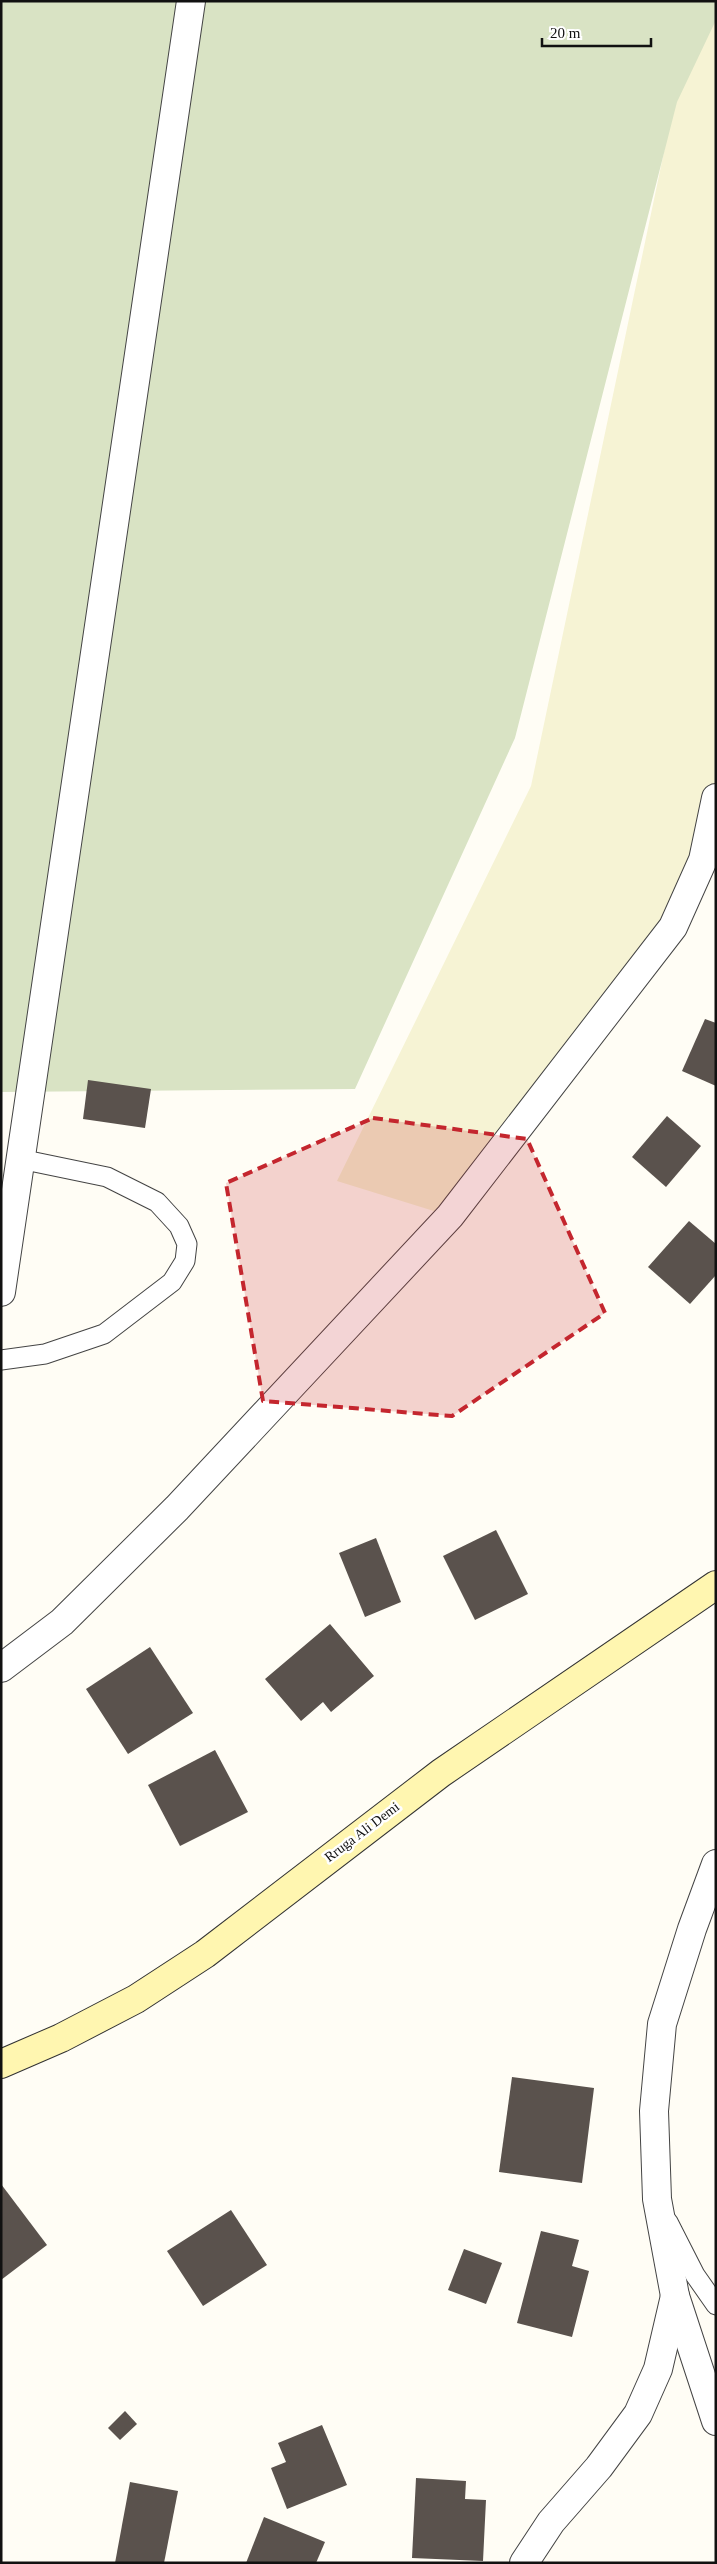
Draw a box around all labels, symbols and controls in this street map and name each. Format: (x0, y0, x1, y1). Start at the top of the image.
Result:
scale bar (542, 15, 651, 47)
text: 20 m (550, 25, 581, 41)
street label: Rruga Ali Demi (322, 1799, 402, 1865)

